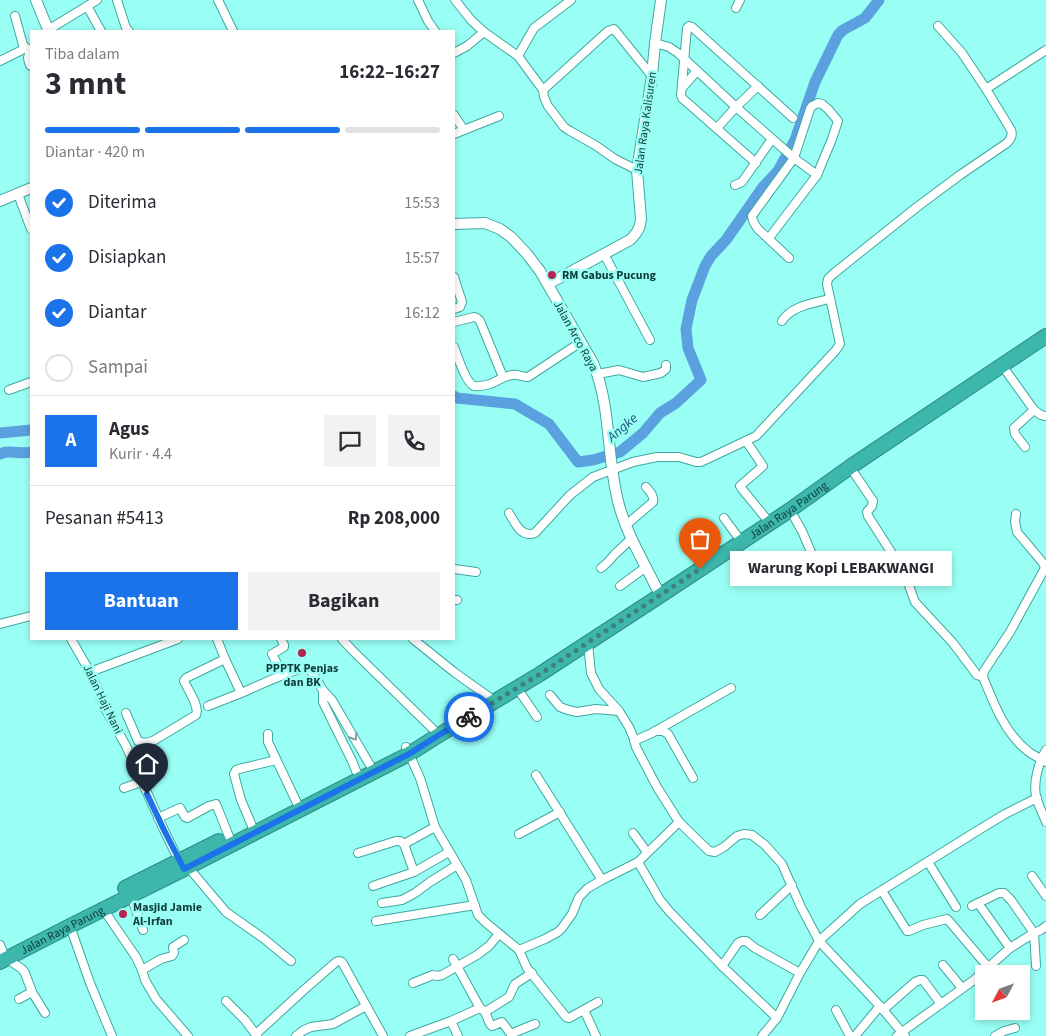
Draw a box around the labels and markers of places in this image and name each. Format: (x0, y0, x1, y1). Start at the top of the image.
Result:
place label: RM Gabus Pucung (562, 267, 657, 284)
marker: RM Gabus Pucung (546, 269, 558, 281)
pin (679, 518, 721, 569)
callout: Warung Kopi LEBAKWANGI (730, 552, 952, 586)
marker: PPPTK Penjas dan BK (296, 647, 308, 659)
place label: PPPTK Penjas dan BK (266, 660, 338, 691)
pin (126, 743, 168, 794)
place label: Masjid Jamie Al-Irfan (132, 899, 202, 930)
marker: Masjid Jamie Al-Irfan (117, 908, 129, 920)

